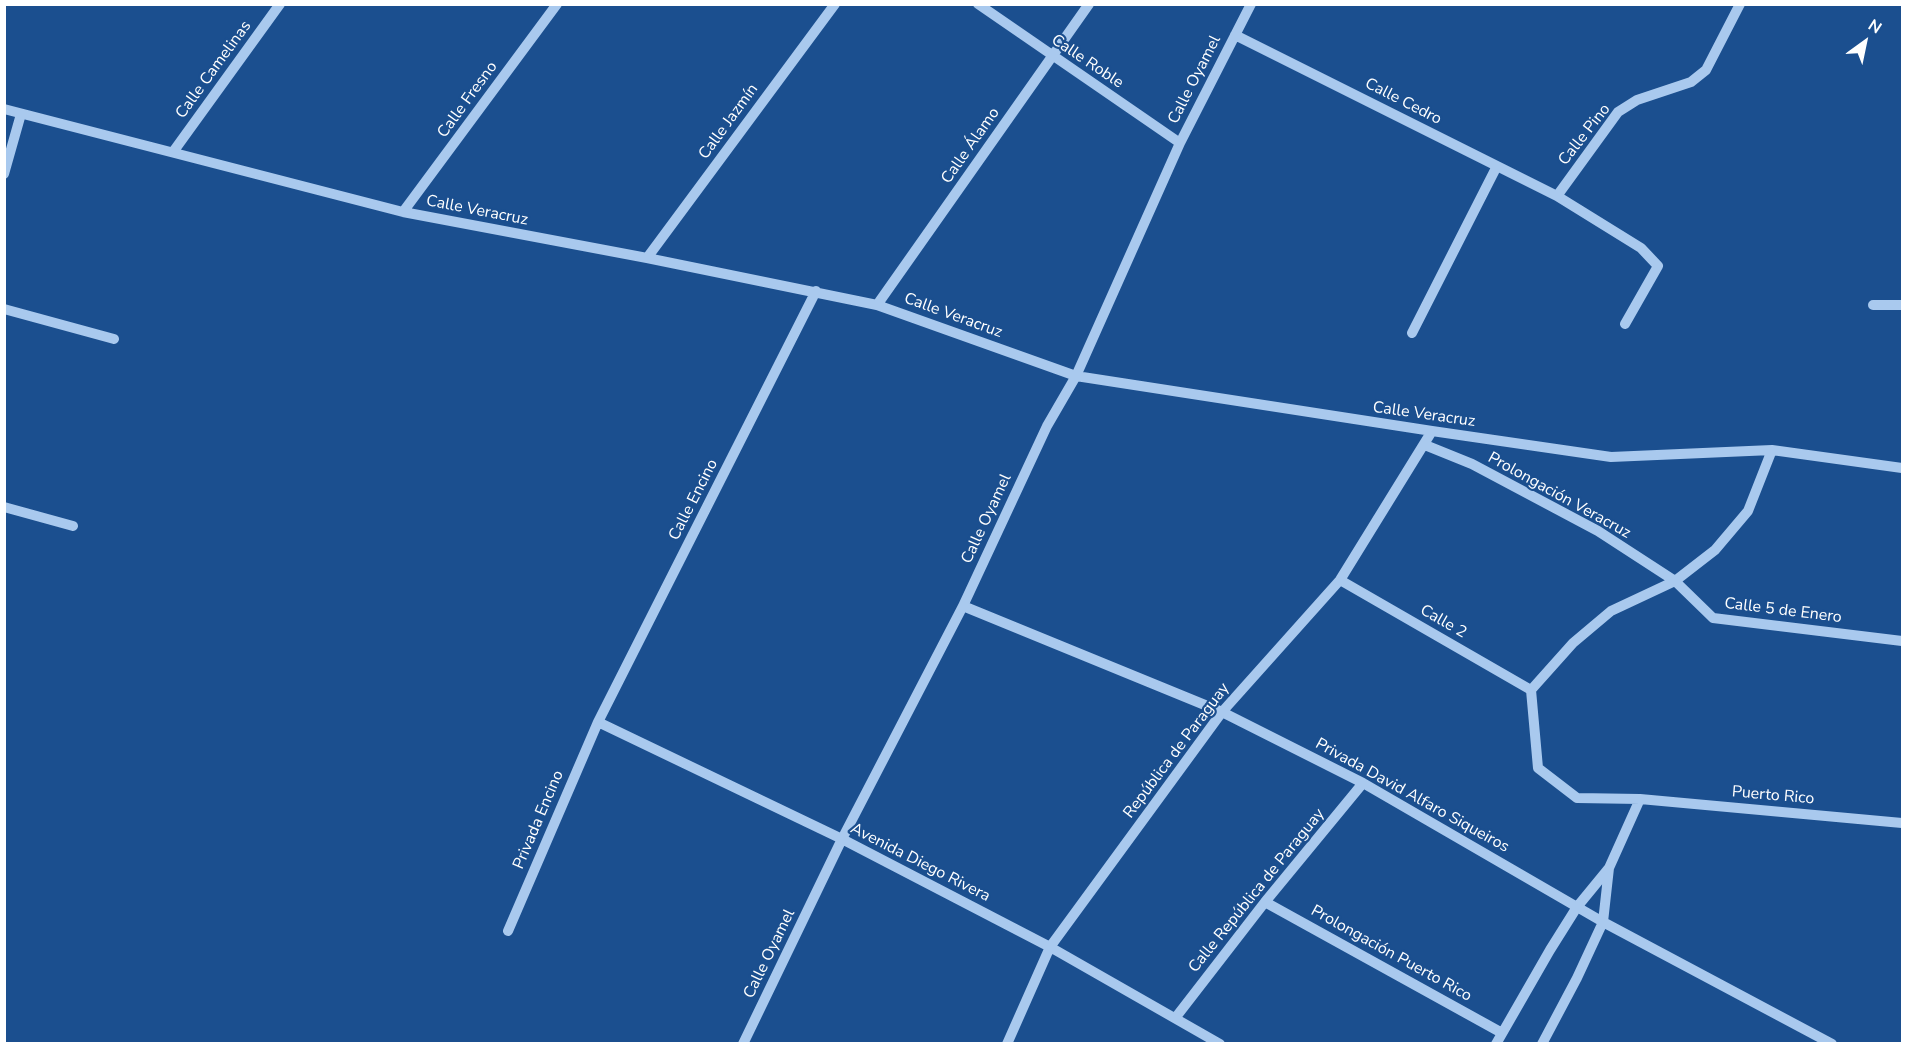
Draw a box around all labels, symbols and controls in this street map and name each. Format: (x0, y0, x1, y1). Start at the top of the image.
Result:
north arrow (1835, 12, 1895, 72)
text: N (1864, 14, 1886, 39)
street label: Calle Camelinas (172, 17, 256, 123)
street label: Calle Roble (1047, 31, 1127, 93)
street label: Calle Oyamel (1164, 33, 1226, 127)
street label: Calle Fresno (434, 58, 502, 142)
street label: Calle Cedro (1361, 74, 1445, 130)
street label: Calle Jazmín (695, 81, 763, 163)
street label: Calle Pino (1555, 100, 1615, 170)
street label: Calle Álamo (938, 104, 1004, 188)
street label: Calle Veracruz (424, 192, 530, 230)
street label: Calle Veracruz (901, 289, 1005, 343)
street label: Calle Veracruz (1372, 398, 1476, 432)
street label: Prolongación Veracruz (1484, 449, 1634, 543)
street label: Calle Encino (665, 456, 723, 544)
street label: Calle Oyamel (958, 471, 1016, 567)
street label: Calle 5 de Enero (1723, 594, 1843, 628)
street label: Calle 2 (1416, 601, 1470, 643)
street label: República de Paraguay (1120, 680, 1234, 822)
street label: Privada David Alfaro Siqueiros (1312, 735, 1512, 857)
street label: Privada Encino (510, 768, 568, 872)
street label: Puerto Rico (1731, 783, 1815, 809)
street label: Calle República de Paraguay (1185, 805, 1329, 977)
street label: Avenida Diego Rivera (847, 819, 993, 907)
street label: Prolongación Puerto Rico (1307, 902, 1475, 1006)
street label: Calle Oyamel (740, 906, 800, 1002)

